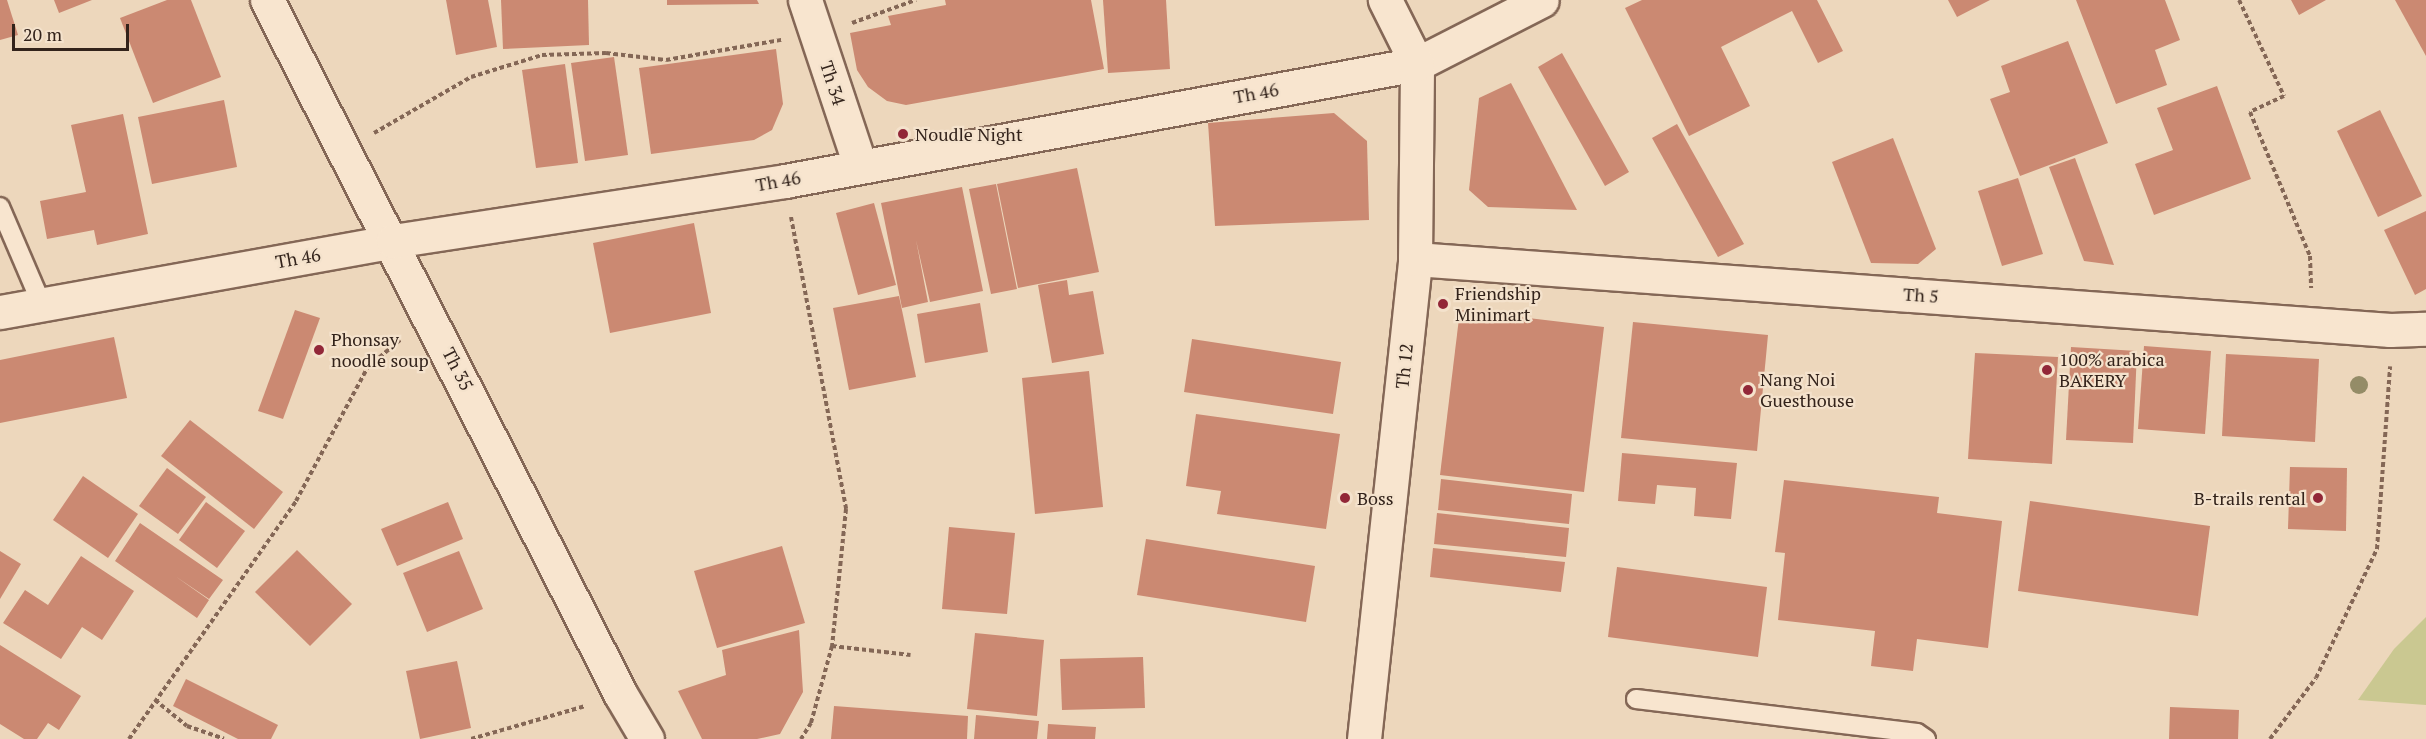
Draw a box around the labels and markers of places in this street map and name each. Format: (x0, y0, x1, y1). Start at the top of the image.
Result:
place label: Noudle Night (915, 123, 1023, 145)
marker: Noudle Night (896, 127, 910, 141)
place label: Friendship Minimart (1455, 283, 1541, 326)
marker: Friendship Minimart (1436, 297, 1450, 311)
place label: Phonsay noodle soup (331, 329, 429, 372)
marker: Phonsay noodle soup (312, 343, 326, 357)
place label: 100% arabica BAKERY (2059, 349, 2164, 392)
marker: 100% arabica BAKERY (2040, 363, 2054, 377)
place label: Nang Noi Guesthouse (1760, 369, 1854, 412)
marker: Nang Noi Guesthouse (1741, 383, 1755, 397)
place label: Boss (1357, 487, 1394, 509)
place label: B-trails rental (2194, 487, 2306, 509)
marker: Boss (1338, 491, 1352, 505)
marker: B-trails rental (2311, 491, 2325, 505)

